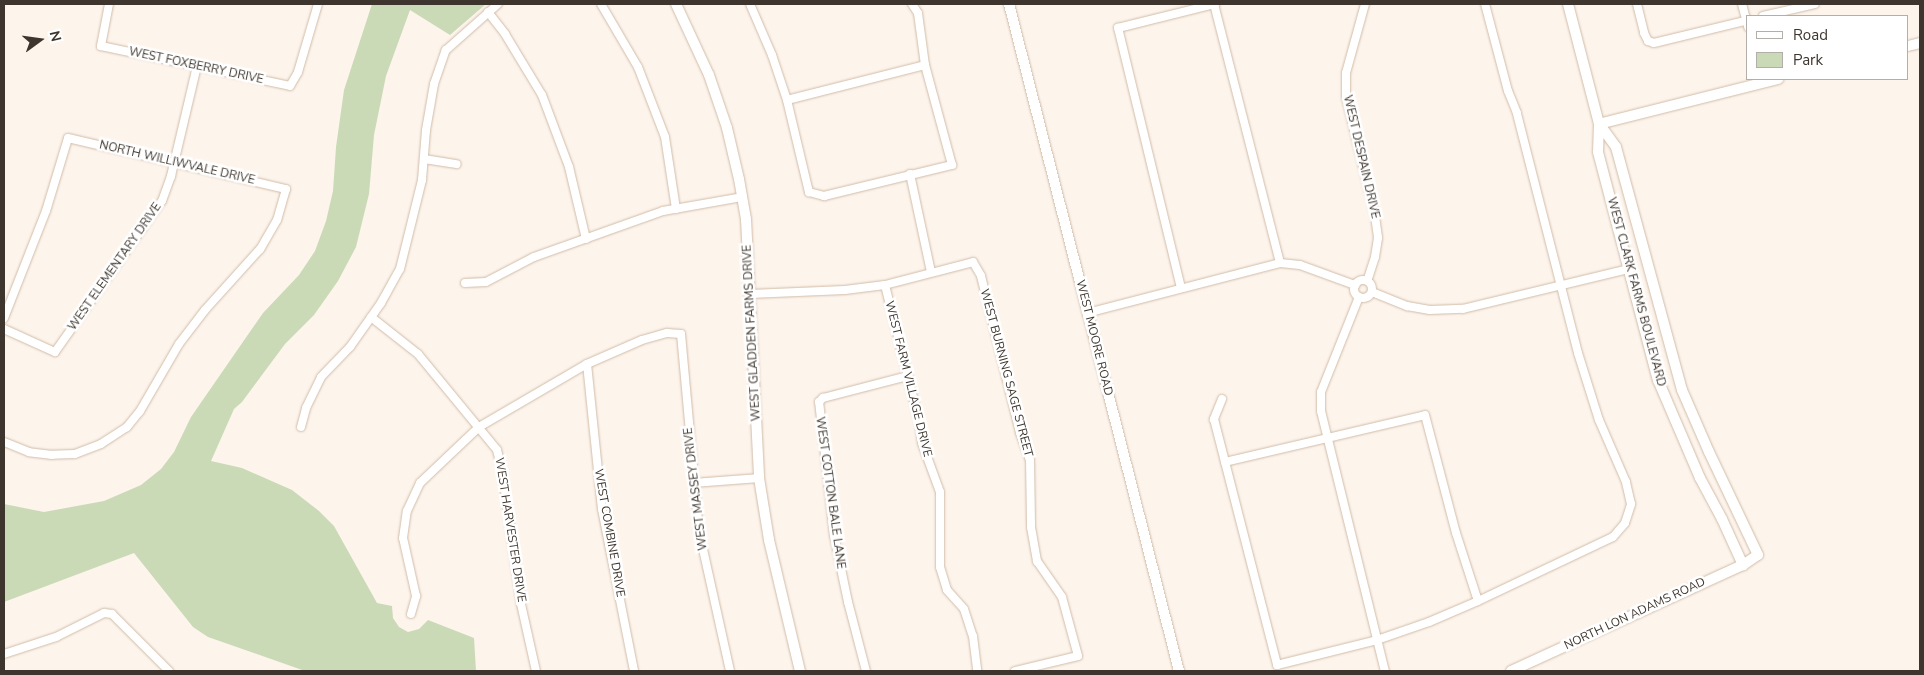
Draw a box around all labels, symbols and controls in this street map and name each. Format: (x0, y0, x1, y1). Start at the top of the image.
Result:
north arrow (15, 15, 65, 65)
legend (1746, 15, 1909, 80)
text: Road (1793, 25, 1828, 45)
text: N (45, 29, 66, 44)
street label: WEST FOXBERRY DRIVE (127, 45, 265, 87)
text: Park (1793, 50, 1823, 70)
street label: WEST DESPAIN DRIVE (1340, 94, 1382, 220)
street label: NORTH WILLIWVALE DRIVE (98, 138, 256, 188)
street label: WEST CLARK FARMS BOULEVARD (1604, 196, 1668, 388)
street label: WEST ELEMENTARY DRIVE (65, 200, 165, 334)
street label: WEST GLADDEN FARMS DRIVE (740, 244, 764, 422)
street label: WEST MOORE ROAD (1073, 279, 1115, 397)
street label: WEST BURNING SAGE STREET (977, 287, 1035, 459)
street label: WEST FARM VILLAGE DRIVE (882, 299, 934, 459)
street label: WEST COTTON BALE LANE (812, 416, 848, 570)
street label: WEST MASSEY DRIVE (681, 427, 711, 551)
street label: WEST HARVESTER DRIVE (491, 457, 529, 603)
street label: WEST COMBINE DRIVE (591, 468, 627, 598)
street label: NORTH LON ADAMS ROAD (1562, 575, 1708, 653)

